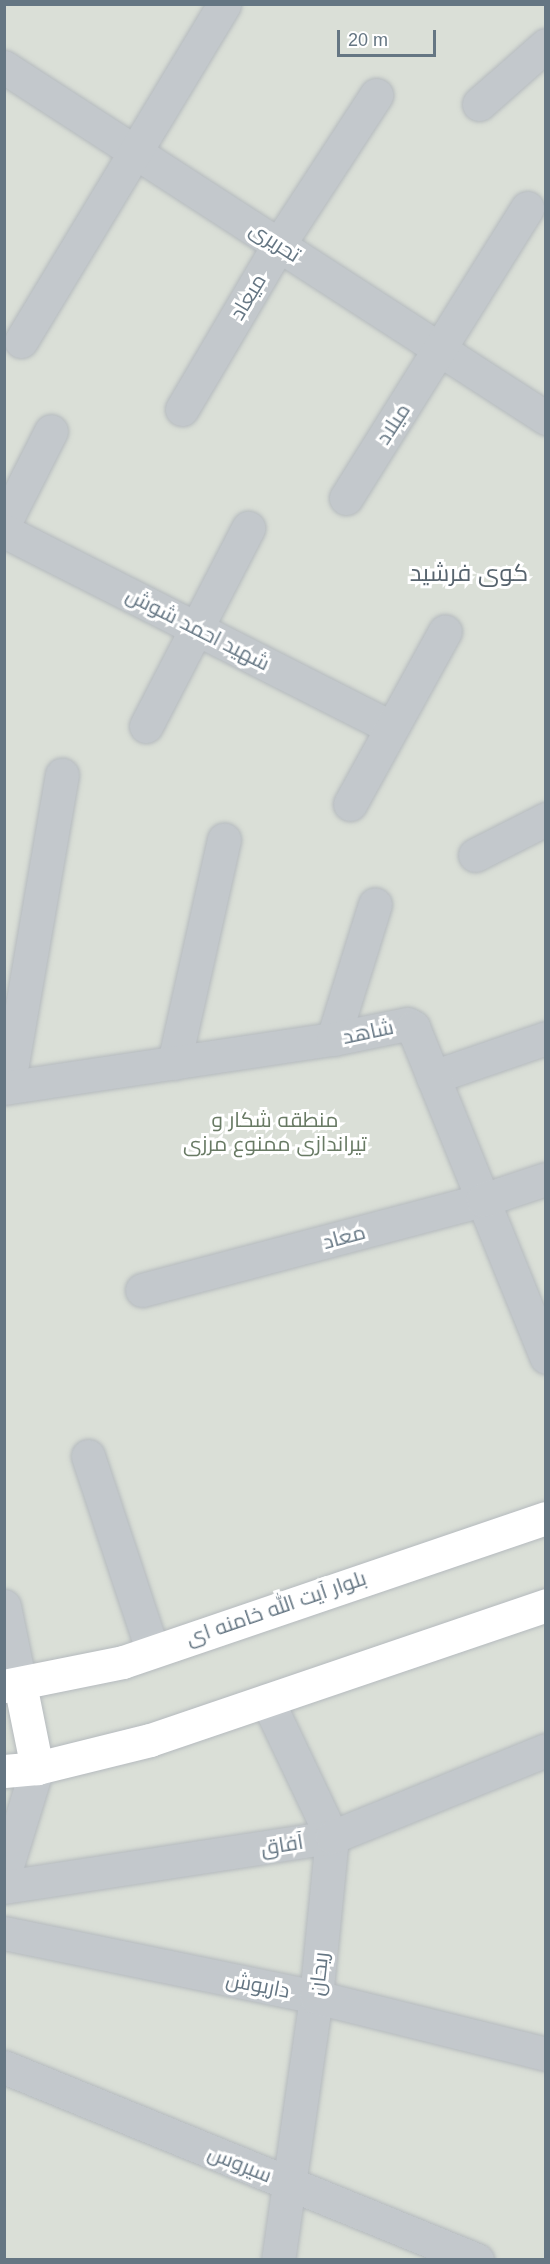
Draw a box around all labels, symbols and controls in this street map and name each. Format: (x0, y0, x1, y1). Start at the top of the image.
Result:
scale bar (340, 18, 439, 56)
text: 20 m (348, 30, 388, 50)
street label: تحریری (245, 216, 305, 268)
street label: میعاد (224, 269, 272, 325)
street label: میلاد (370, 399, 416, 449)
district label: کوی فرشید (410, 559, 528, 587)
street label: شهید احمد شوش (122, 582, 274, 676)
street label: شاهد (340, 1014, 396, 1050)
park label: منطقه شکار و تیراندازی ممنوع مرزی (183, 1107, 367, 1157)
street label: معاد (320, 1219, 368, 1255)
street label: بلوار آیت الله خامنه ای (183, 1565, 369, 1651)
street label: آفاق (259, 1829, 305, 1861)
street label: ریحان (304, 1951, 334, 1997)
street label: داریوش (224, 1966, 292, 2004)
street label: سیروس (204, 2140, 276, 2188)

